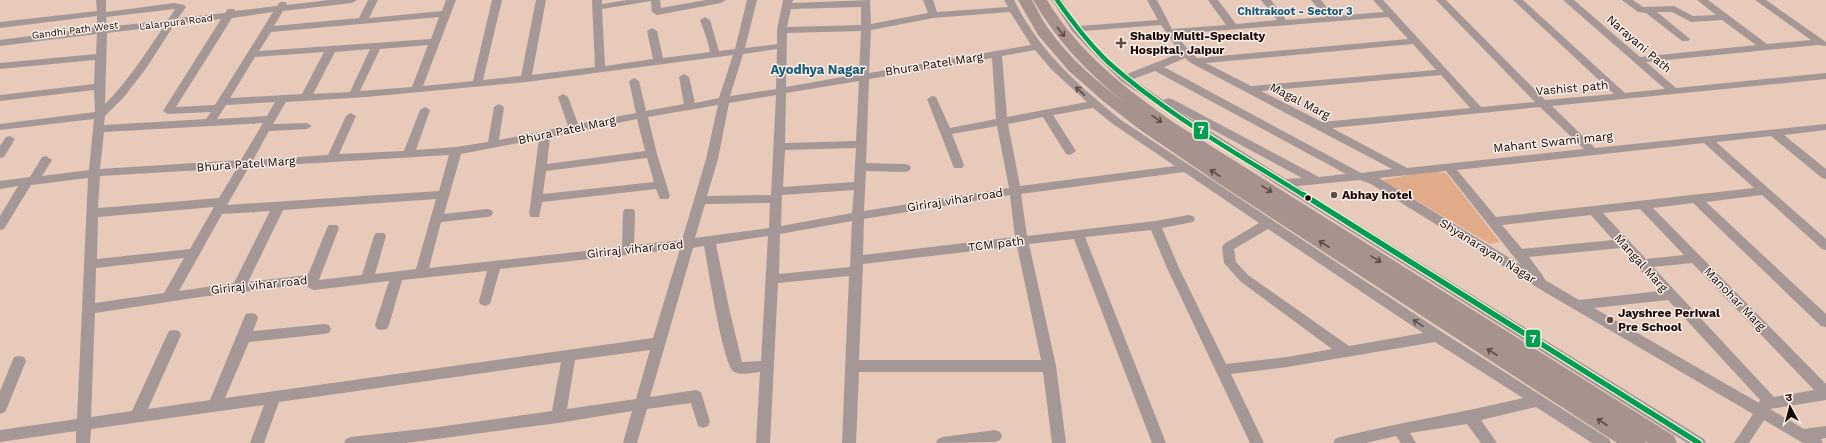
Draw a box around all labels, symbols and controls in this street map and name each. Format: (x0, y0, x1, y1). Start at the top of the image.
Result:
district label: Chitrakoot - Sector 3 (1237, 5, 1353, 18)
street label: Lalarpura Road (139, 12, 213, 32)
street label: Narayani Path (1604, 12, 1674, 76)
street label: Gandhi Path West (31, 19, 120, 41)
one-way arrow (1057, 27, 1066, 38)
place label: Shalby Multi-Specialty Hospital, Jaipur (1130, 29, 1265, 57)
marker: Shalby Multi-Specialty Hospital, Jaipur (1115, 37, 1127, 49)
street label: Bhura Patel Marg (884, 49, 985, 79)
district label: Ayodhya Nagar (771, 62, 866, 77)
street label: Vashist path (1535, 78, 1609, 98)
street label: Magal Marg (1268, 80, 1333, 122)
one-way arrow (1076, 87, 1086, 96)
street label: Bhura Patel Marg (517, 113, 618, 147)
one-way arrow (1152, 115, 1163, 123)
line badge: 7 (1193, 121, 1209, 140)
text: 7 (1198, 124, 1205, 137)
street label: Mahant Swami marg (1493, 129, 1614, 155)
street label: Bhura Patel Marg (196, 154, 297, 174)
one-way arrow (1210, 169, 1221, 177)
street label: Giriraj vihar road (906, 185, 1004, 215)
one-way arrow (1261, 186, 1273, 194)
place label: Abhay hotel (1342, 188, 1412, 202)
marker: Abhay hotel (1329, 190, 1339, 200)
unlabelled marker (1303, 193, 1313, 203)
street label: Shyanarayan Nagar (1437, 216, 1539, 286)
street label: Mangal Marg (1611, 231, 1671, 295)
street label: TCM path (967, 234, 1025, 254)
street label: Giriraj vihar road (586, 237, 684, 261)
one-way arrow (1319, 239, 1330, 248)
one-way arrow (1371, 255, 1382, 263)
street label: Manohar Marg (1701, 264, 1769, 334)
street label: Giriraj vihar road (210, 273, 308, 297)
place label: Jayshree Periwal Pre School (1618, 306, 1720, 334)
marker: Jayshree Periwal Pre School (1605, 315, 1615, 325)
one-way arrow (1413, 319, 1424, 327)
line badge: 7 (1525, 329, 1541, 348)
text: 7 (1530, 333, 1537, 346)
one-way arrow (1487, 348, 1498, 356)
north arrow (1770, 387, 1810, 427)
text: उ (1785, 391, 1793, 404)
one-way arrow (1597, 418, 1608, 426)

